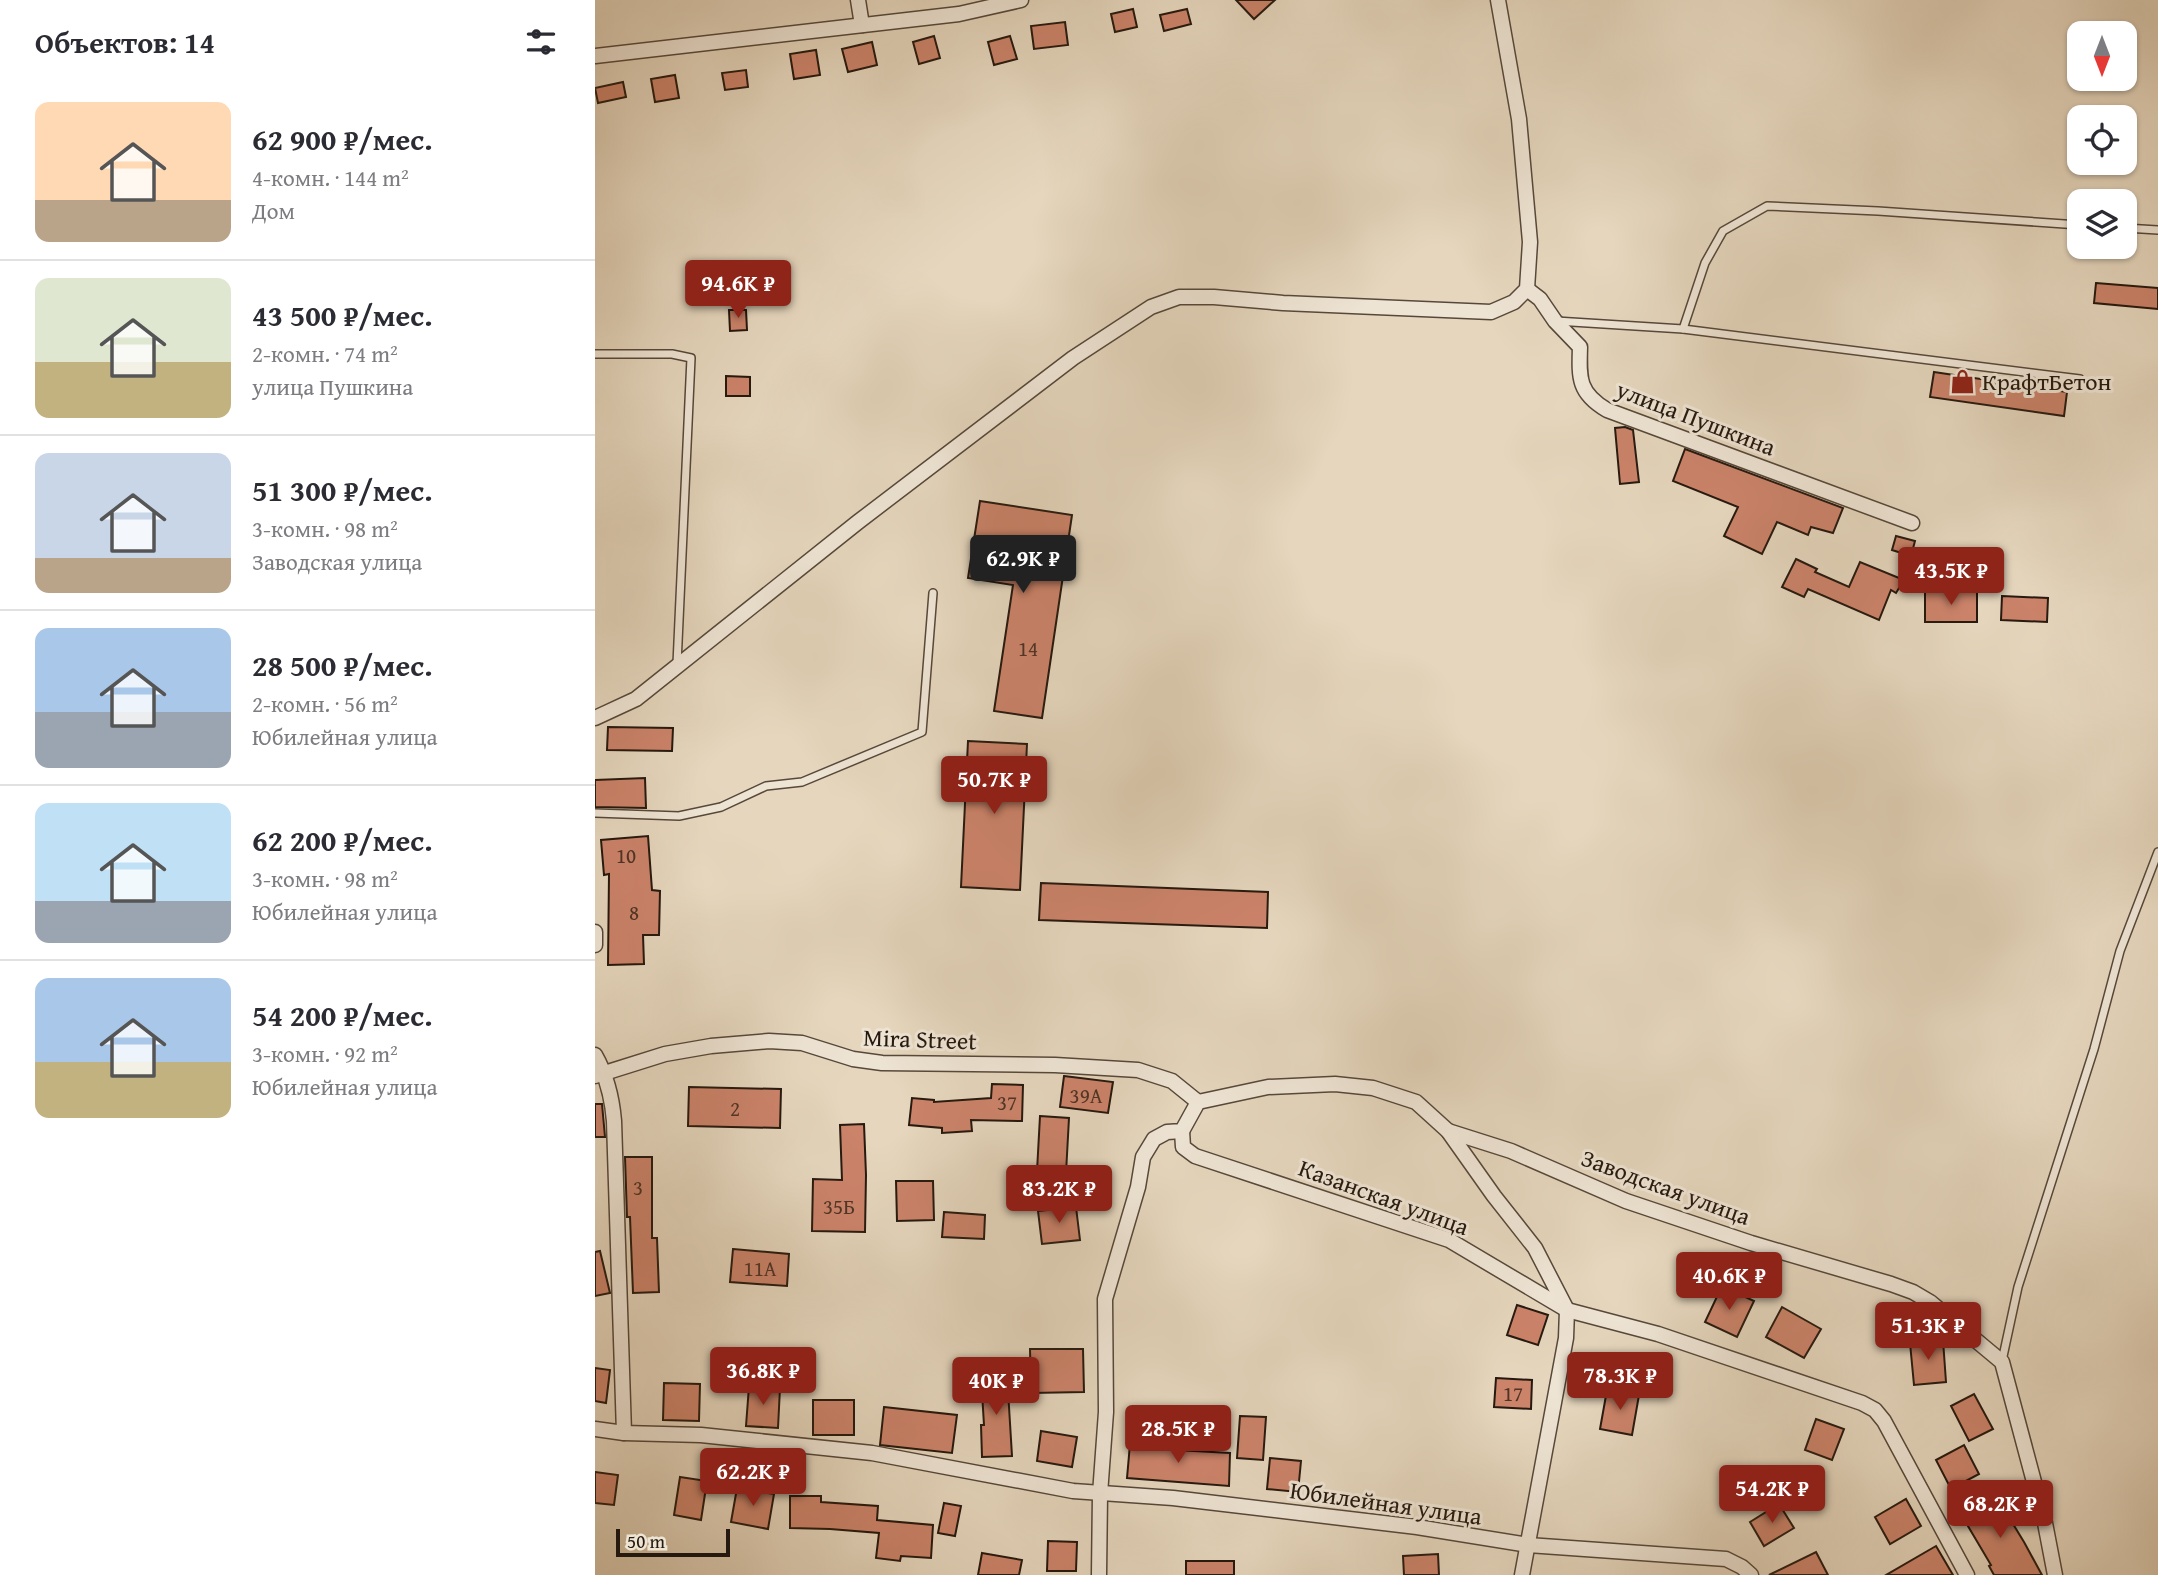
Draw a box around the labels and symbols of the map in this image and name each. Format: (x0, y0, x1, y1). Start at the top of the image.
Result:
north arrow (2067, 21, 2137, 91)
pin: 94.6K ₽ (673, 260, 803, 320)
place label: КрафтБетон (1982, 364, 2112, 399)
shop icon: КрафтБетон (1948, 367, 1976, 395)
street label: улица Пушкина (1610, 371, 1781, 465)
pin: 62.9K ₽ (958, 536, 1088, 595)
pin: 43.5K ₽ (1886, 548, 2016, 607)
house number: 14 (1018, 633, 1038, 664)
pin: 50.7K ₽ (929, 756, 1059, 816)
house number: 10 (616, 840, 636, 871)
house number: 8 (629, 897, 639, 928)
street label: Mira Street (863, 1020, 978, 1058)
house number: 39А (1070, 1080, 1103, 1111)
house number: 37 (997, 1087, 1017, 1118)
house number: 2 (730, 1093, 740, 1124)
street label: Заводская улица (1577, 1140, 1756, 1234)
street label: Казанская улица (1294, 1150, 1475, 1244)
pin: 83.2K ₽ (994, 1166, 1124, 1225)
house number: 3 (633, 1172, 643, 1203)
house number: 35Б (823, 1191, 855, 1222)
pin: 40.6K ₽ (1664, 1252, 1794, 1312)
house number: 11А (744, 1253, 777, 1284)
pin: 51.3K ₽ (1863, 1302, 1993, 1362)
pin: 36.8K ₽ (698, 1348, 828, 1407)
pin: 78.3K ₽ (1555, 1352, 1685, 1412)
pin: 40K ₽ (947, 1358, 1045, 1417)
house number: 17 (1503, 1378, 1523, 1409)
pin: 28.5K ₽ (1113, 1406, 1243, 1465)
pin: 62.2K ₽ (688, 1448, 818, 1508)
pin: 54.2K ₽ (1707, 1466, 1837, 1525)
street label: Юбилейная улица (1288, 1472, 1485, 1534)
pin: 68.2K ₽ (1935, 1480, 2065, 1540)
scale bar (616, 1526, 730, 1558)

